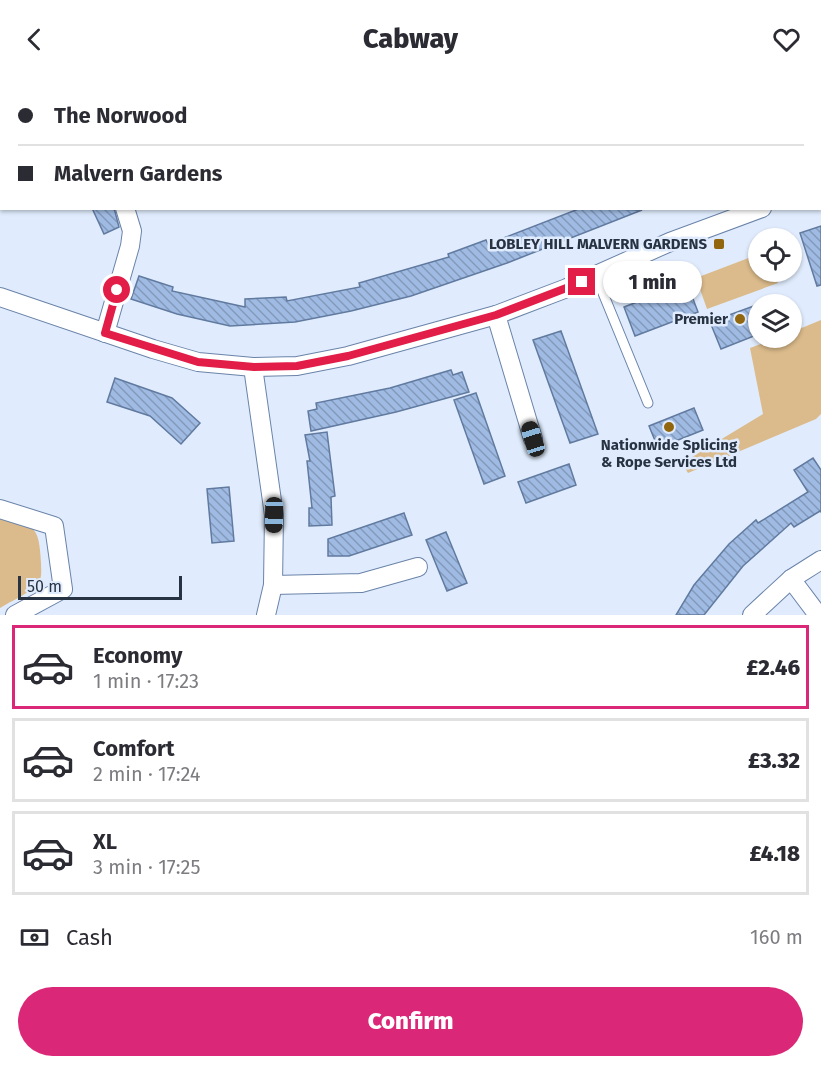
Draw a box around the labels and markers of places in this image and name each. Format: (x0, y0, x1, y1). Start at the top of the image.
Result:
place label: LOBLEY HILL MALVERN GARDENS (489, 235, 707, 253)
marker: LOBLEY HILL MALVERN GARDENS (712, 237, 726, 251)
place label: Premier (674, 310, 729, 328)
marker: Premier (733, 312, 747, 326)
marker: Nationwide Splicing & Rope Services Ltd (662, 420, 676, 434)
place label: Nationwide Splicing & Rope Services Ltd (601, 436, 738, 471)

